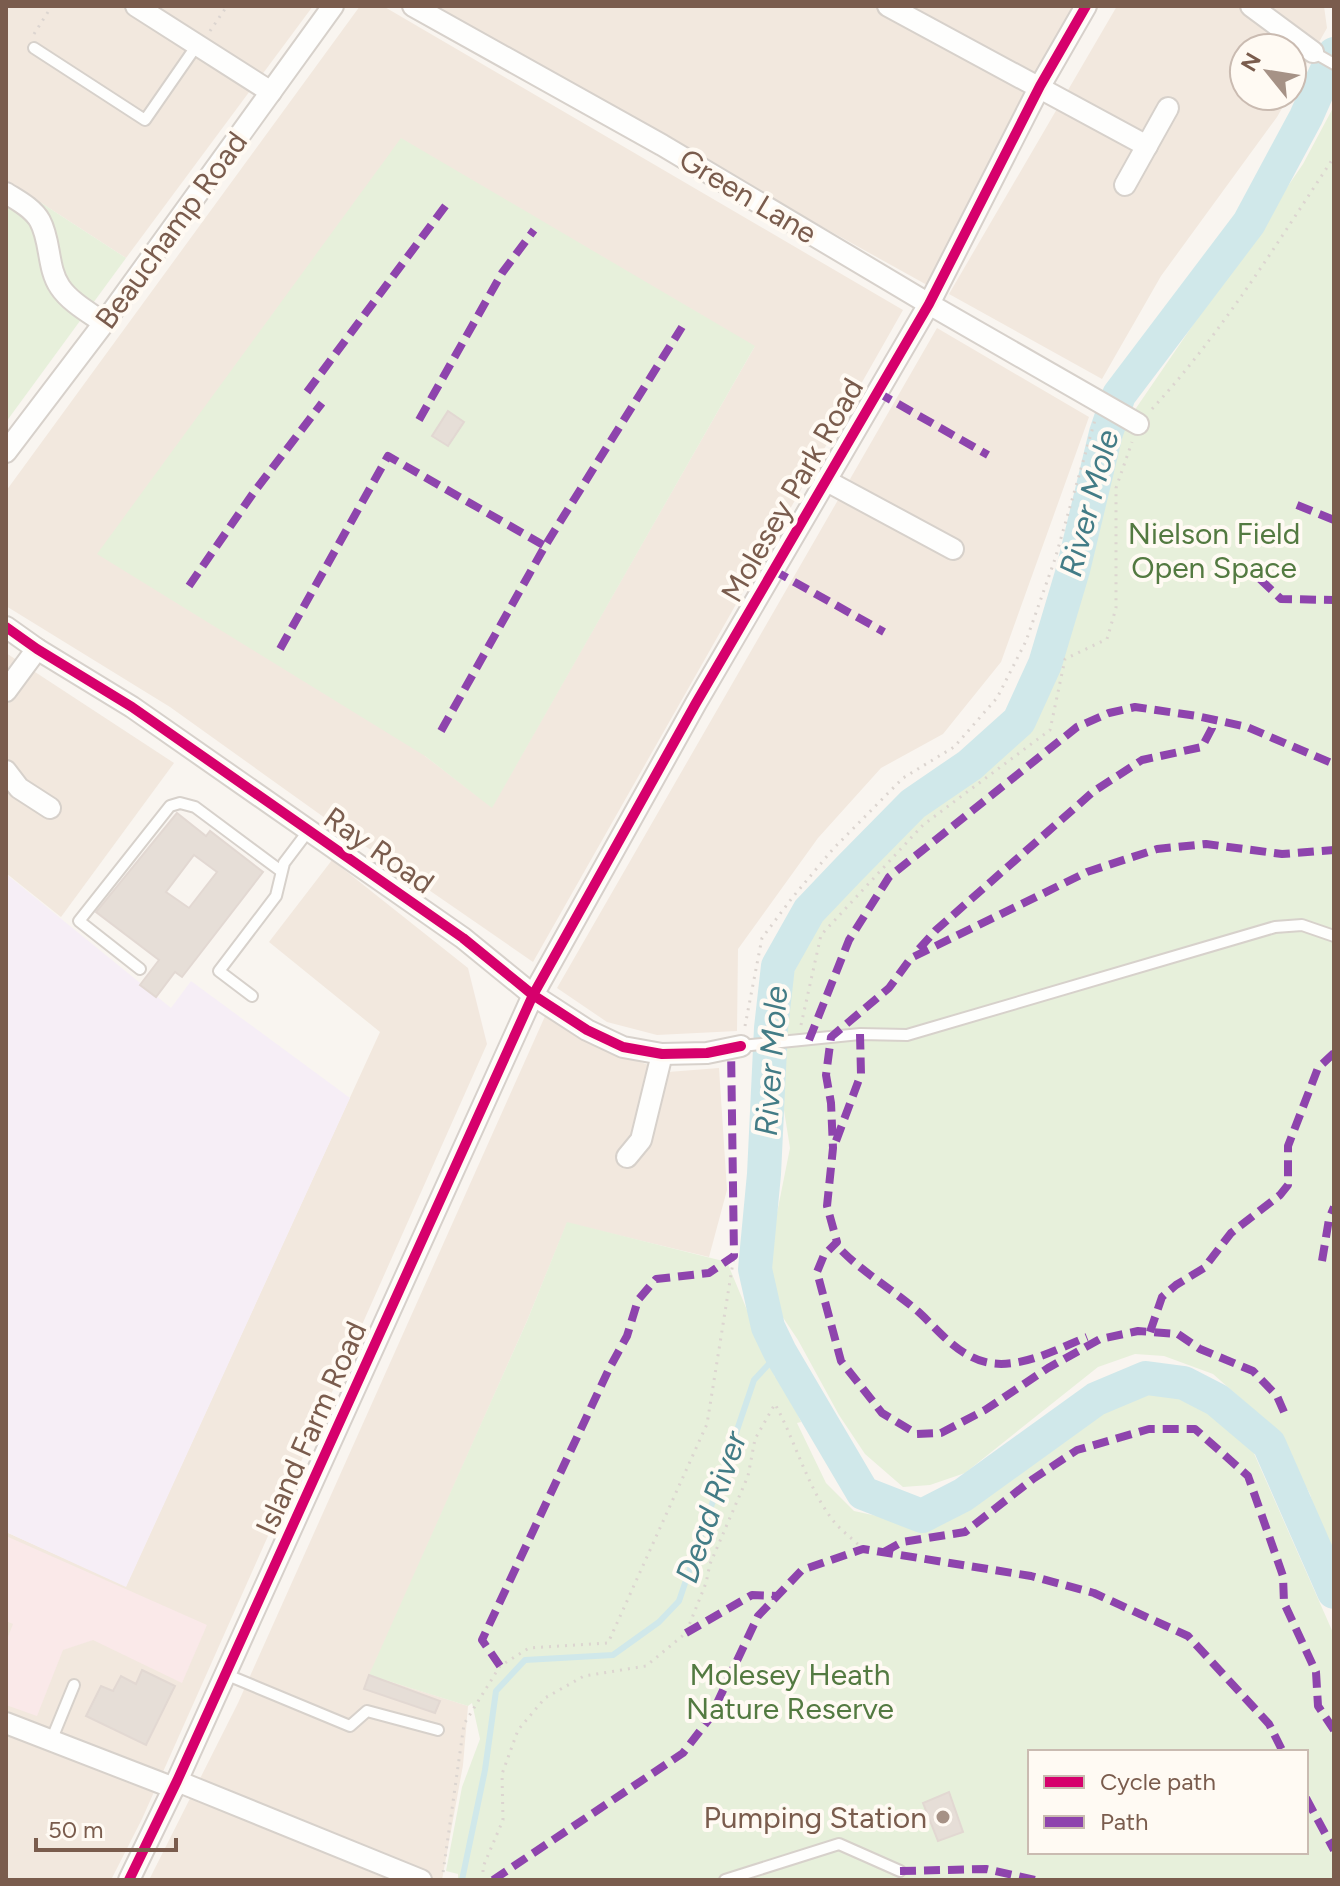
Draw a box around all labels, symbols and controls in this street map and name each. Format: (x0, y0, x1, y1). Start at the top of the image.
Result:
north arrow (1228, 32, 1308, 112)
text: N (1235, 48, 1267, 76)
street label: Beauchamp Road (87, 124, 255, 336)
street label: Green Lane (673, 141, 823, 251)
street label: Molesey Park Road (713, 371, 871, 609)
water label: River Mole (1051, 425, 1127, 581)
park label: Nielson Field Open Space (1128, 515, 1300, 586)
street label: Ray Road (317, 799, 441, 901)
water label: River Mole (747, 985, 795, 1137)
street label: Island Farm Road (247, 1316, 375, 1540)
water label: Dead River (667, 1425, 755, 1587)
park label: Molesey Heath Nature Reserve (686, 1656, 894, 1727)
legend (1028, 1750, 1308, 1854)
text: Cycle path (1100, 1767, 1216, 1796)
place label: Pumping Station (704, 1799, 927, 1836)
scale bar (36, 1802, 176, 1852)
text: Path (1100, 1807, 1148, 1836)
marker: Pumping Station (934, 1808, 952, 1826)
text: 50 m (48, 1815, 104, 1844)

